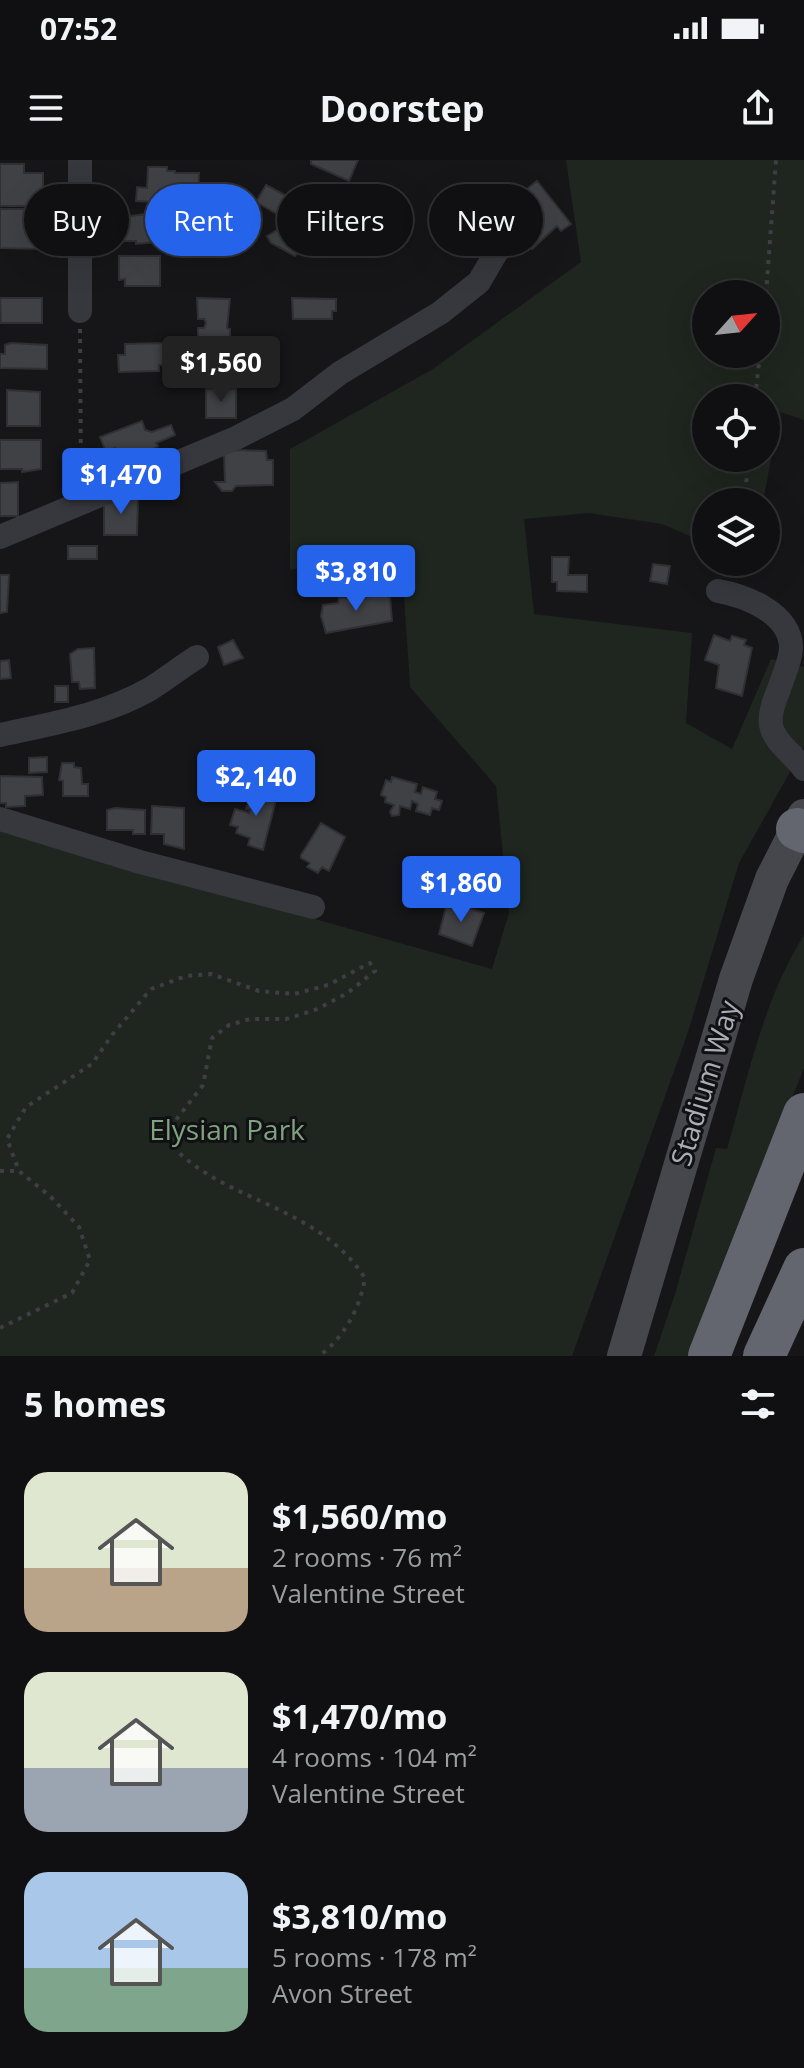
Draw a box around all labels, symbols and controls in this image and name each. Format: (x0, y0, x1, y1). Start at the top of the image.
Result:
text: 07:52 (40, 8, 117, 49)
text: Doorstep (319, 84, 485, 133)
icon: menu (24, 86, 68, 130)
icon: share (736, 86, 780, 130)
chip: Buy (24, 184, 129, 256)
chip: Rent (145, 184, 261, 256)
chip: Filters (277, 184, 413, 256)
chip: New (429, 184, 543, 256)
north arrow (692, 280, 780, 368)
map controls (692, 280, 780, 576)
pin: $1,560 (156, 336, 286, 404)
text: $1,560 (180, 344, 262, 380)
button: locate (692, 384, 780, 472)
pin: $1,470 (56, 448, 186, 516)
text: $1,470 (80, 456, 162, 492)
button: layers (692, 488, 780, 576)
pin: $3,810 (291, 545, 421, 613)
text: $3,810 (315, 553, 397, 589)
pin: $2,140 (191, 750, 321, 818)
text: $2,140 (215, 758, 297, 794)
pin: $1,860 (396, 856, 526, 924)
text: $1,860 (420, 864, 502, 900)
street label: Stadium Way (661, 995, 747, 1170)
park label: Elysian Park (149, 1110, 305, 1148)
text: 5 homes (24, 1381, 166, 1427)
icon: filters (736, 1382, 780, 1426)
text: $1,560/mo (272, 1493, 447, 1539)
icon: home (88, 1504, 184, 1600)
text: 2 rooms · 76 m² (272, 1539, 462, 1575)
text: Valentine Street (272, 1575, 465, 1611)
text: $1,470/mo (272, 1693, 447, 1739)
icon: home (88, 1704, 184, 1800)
text: 4 rooms · 104 m² (272, 1739, 477, 1775)
text: Valentine Street (272, 1775, 465, 1811)
text: $3,810/mo (272, 1893, 447, 1939)
icon: home (88, 1904, 184, 2000)
text: 5 rooms · 178 m² (272, 1939, 477, 1975)
text: Avon Street (272, 1975, 412, 2011)

